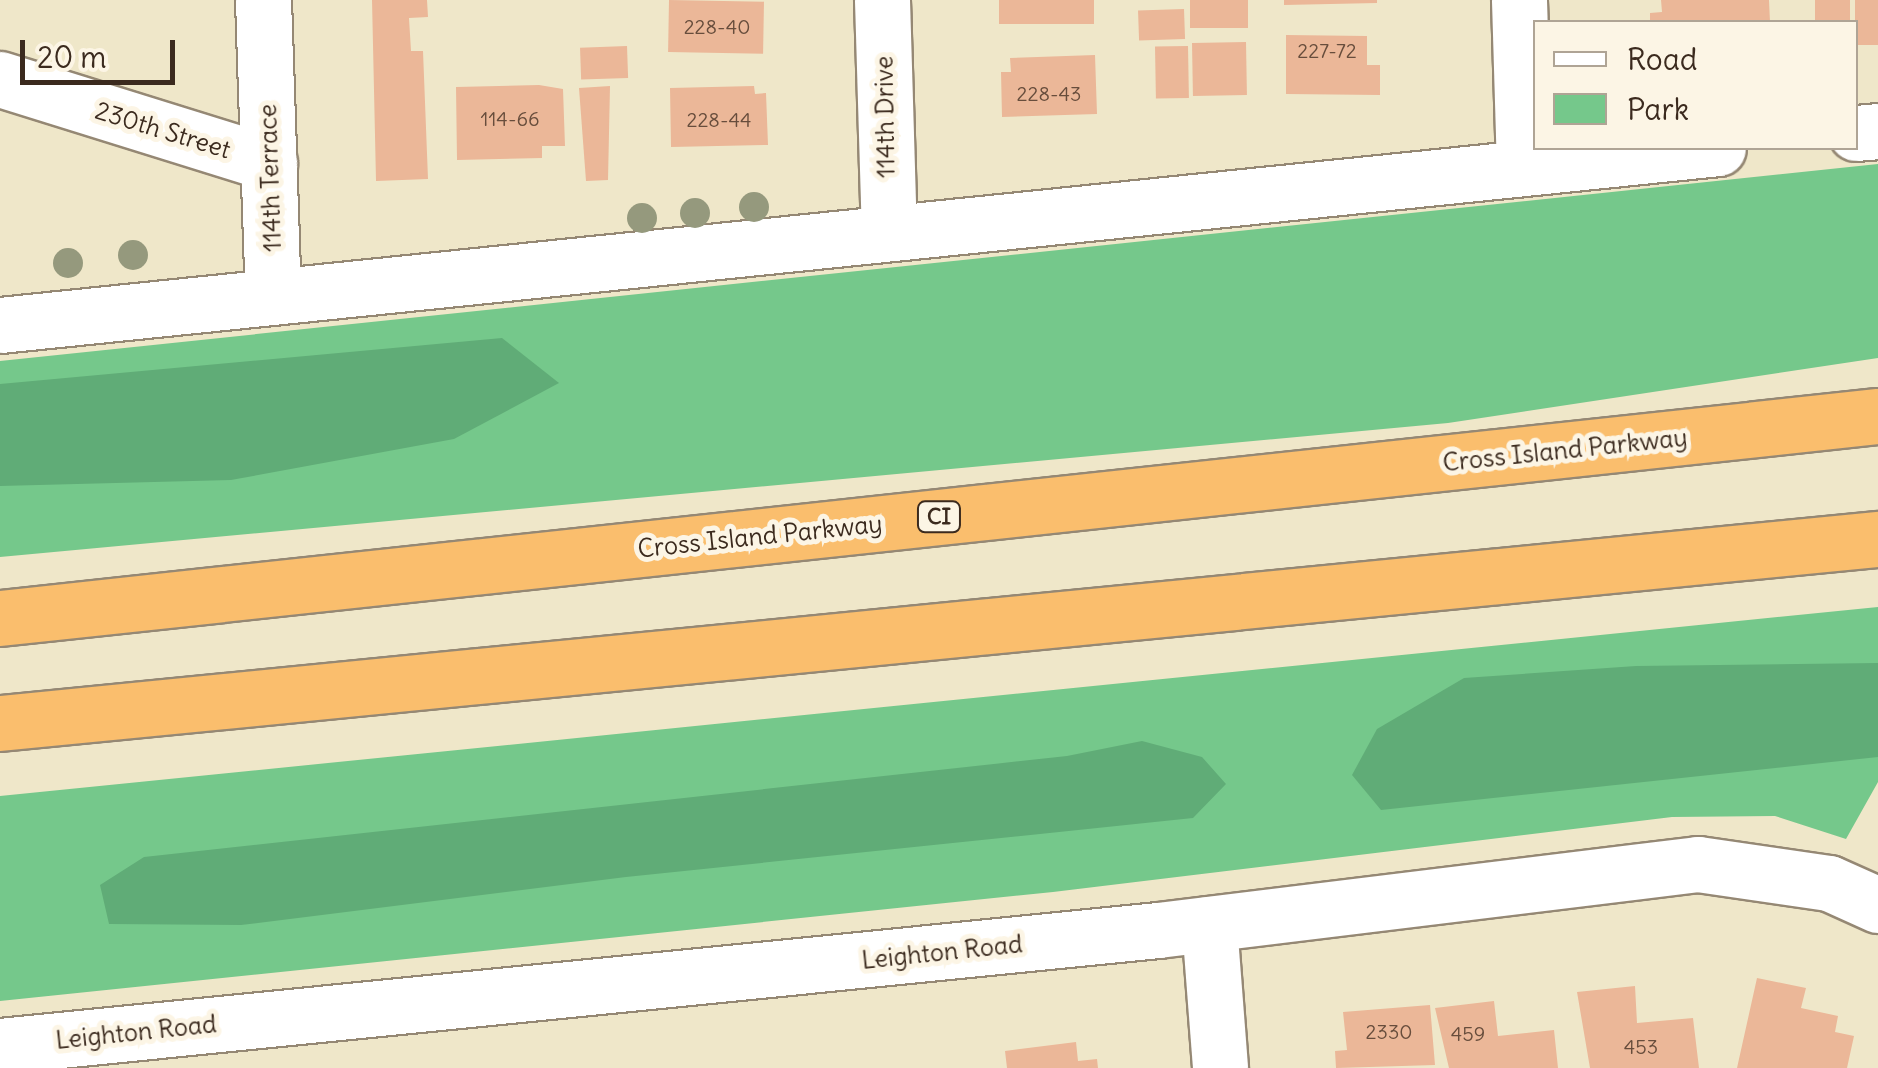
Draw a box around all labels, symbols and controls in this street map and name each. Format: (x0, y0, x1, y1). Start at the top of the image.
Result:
house number: 228-40 (684, 14, 750, 38)
scale bar (25, 20, 180, 82)
legend (1533, 20, 1858, 150)
text: 20 m (37, 38, 107, 76)
house number: 227-72 (1297, 38, 1357, 62)
text: Road (1627, 40, 1697, 78)
street label: 114th Drive (869, 56, 901, 178)
house number: 228-43 (1017, 81, 1081, 105)
text: Park (1627, 90, 1689, 128)
street label: 230th Street (92, 95, 234, 165)
street label: 114th Terrace (252, 104, 288, 252)
house number: 114-66 (480, 106, 540, 130)
house number: 228-44 (686, 107, 752, 131)
street label: Cross Island Parkway (1441, 422, 1689, 478)
road number: CI (916, 500, 962, 534)
street label: Cross Island Parkway (636, 508, 884, 564)
street label: Leighton Road (860, 929, 1024, 975)
street label: Leighton Road (54, 1009, 218, 1055)
house number: 2330 (1366, 1019, 1412, 1043)
house number: 459 (1451, 1021, 1485, 1045)
house number: 453 (1624, 1034, 1658, 1058)

